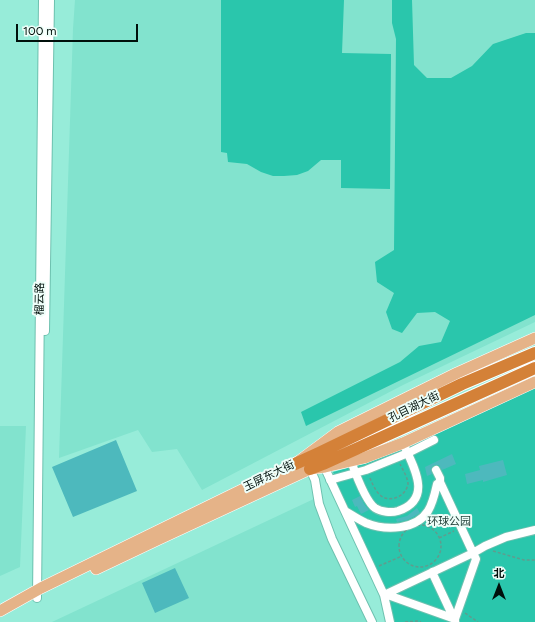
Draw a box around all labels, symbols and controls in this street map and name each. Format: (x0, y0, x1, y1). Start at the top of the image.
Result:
scale bar (18, 16, 140, 42)
text: 100 m (23, 24, 57, 38)
street label: 榴云路 (33, 282, 47, 316)
street label: 孔目湖大街 (386, 389, 442, 425)
street label: 玉屏东大街 (241, 458, 297, 494)
park label: 环球公园 (427, 515, 471, 529)
north arrow (479, 566, 519, 606)
text: 北 (494, 567, 505, 580)

